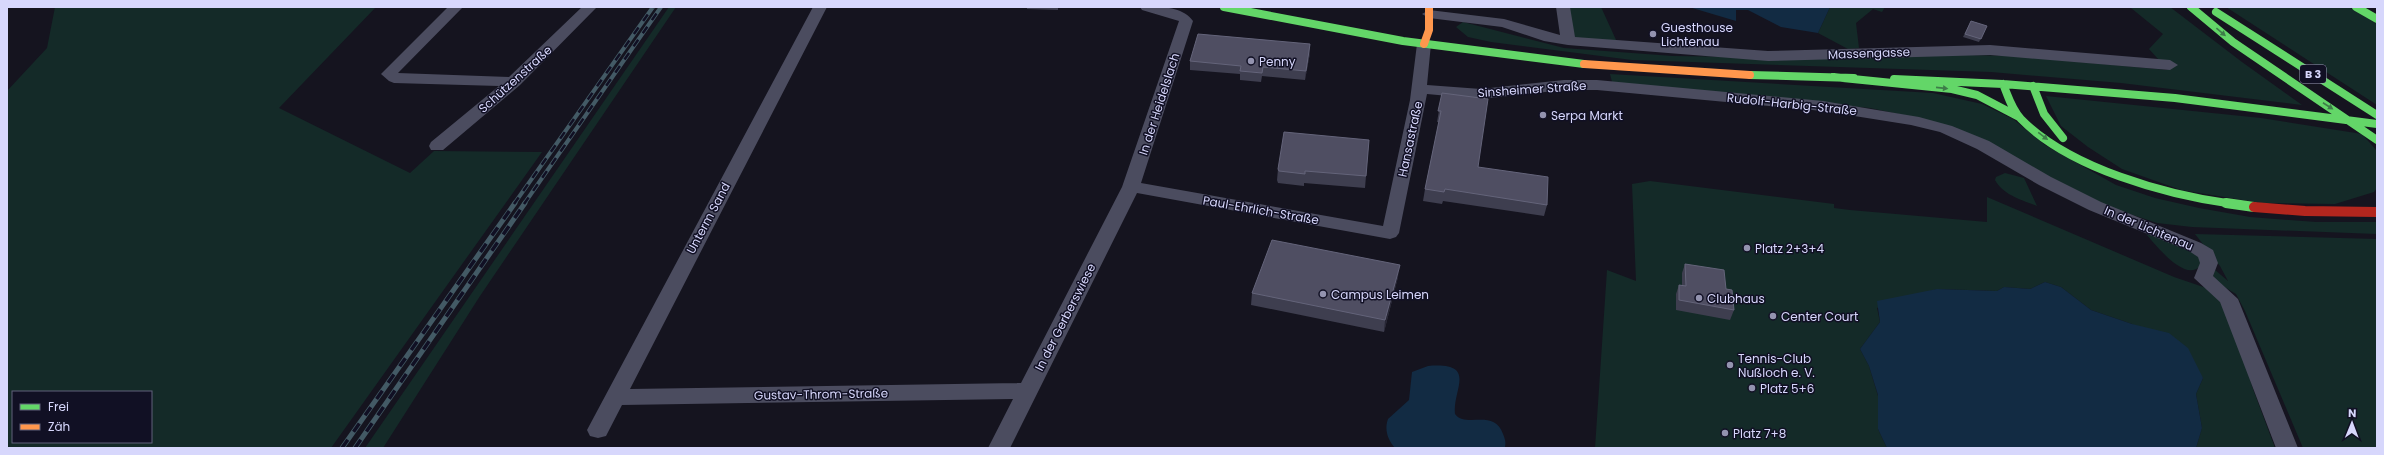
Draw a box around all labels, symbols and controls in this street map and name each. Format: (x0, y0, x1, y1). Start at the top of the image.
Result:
place label: Guesthouse Lichtenau (1661, 19, 1733, 50)
one-way arrow (2216, 28, 2227, 37)
marker: Guesthouse Lichtenau (1648, 29, 1658, 39)
street label: Schützenstraße (475, 41, 555, 117)
street label: Massengasse (1828, 43, 1910, 63)
street label: In der Heidelslach (1134, 51, 1184, 157)
place label: Penny (1259, 53, 1296, 70)
marker: Penny (1246, 56, 1256, 66)
road number: B 3 (2300, 65, 2326, 83)
street label: Sinsheimer Straße (1477, 77, 1587, 101)
one-way arrow (1936, 85, 1948, 92)
street label: Rudolf-Harbig-Straße (1726, 89, 1858, 119)
street label: Hansastraße (1394, 99, 1426, 179)
one-way arrow (2323, 102, 2333, 110)
place label: Serpa Markt (1551, 107, 1623, 124)
marker: Serpa Markt (1538, 110, 1548, 120)
one-way arrow (2037, 131, 2048, 140)
street label: Unterm Sand (682, 179, 734, 257)
street label: Paul-Ehrlich-Straße (1202, 191, 1320, 229)
street label: In der Lichtenau (2102, 202, 2196, 254)
place label: Platz 2+3+4 (1755, 240, 1824, 257)
marker: Platz 2+3+4 (1742, 243, 1752, 253)
street label: In der Gerberswiese (1031, 260, 1099, 374)
place label: Campus Leimen (1331, 286, 1429, 303)
marker: Campus Leimen (1318, 289, 1328, 299)
place label: Clubhaus (1707, 290, 1765, 307)
marker: Clubhaus (1694, 293, 1704, 303)
place label: Center Court (1781, 308, 1858, 325)
marker: Center Court (1768, 311, 1778, 321)
place label: Tennis-Club Nußloch e. V. (1738, 350, 1815, 381)
marker: Tennis-Club Nußloch e. V. (1725, 360, 1735, 370)
place label: Platz 5+6 (1760, 380, 1814, 397)
marker: Platz 5+6 (1747, 383, 1757, 393)
street label: Gustav-Throm-Straße (754, 384, 888, 404)
legend (12, 391, 152, 443)
text: Frei (48, 398, 69, 415)
north arrow (2332, 403, 2372, 443)
text: N (2348, 405, 2356, 421)
text: Zäh (48, 418, 70, 435)
place label: Platz 7+8 (1733, 425, 1786, 442)
marker: Platz 7+8 (1720, 428, 1730, 438)

